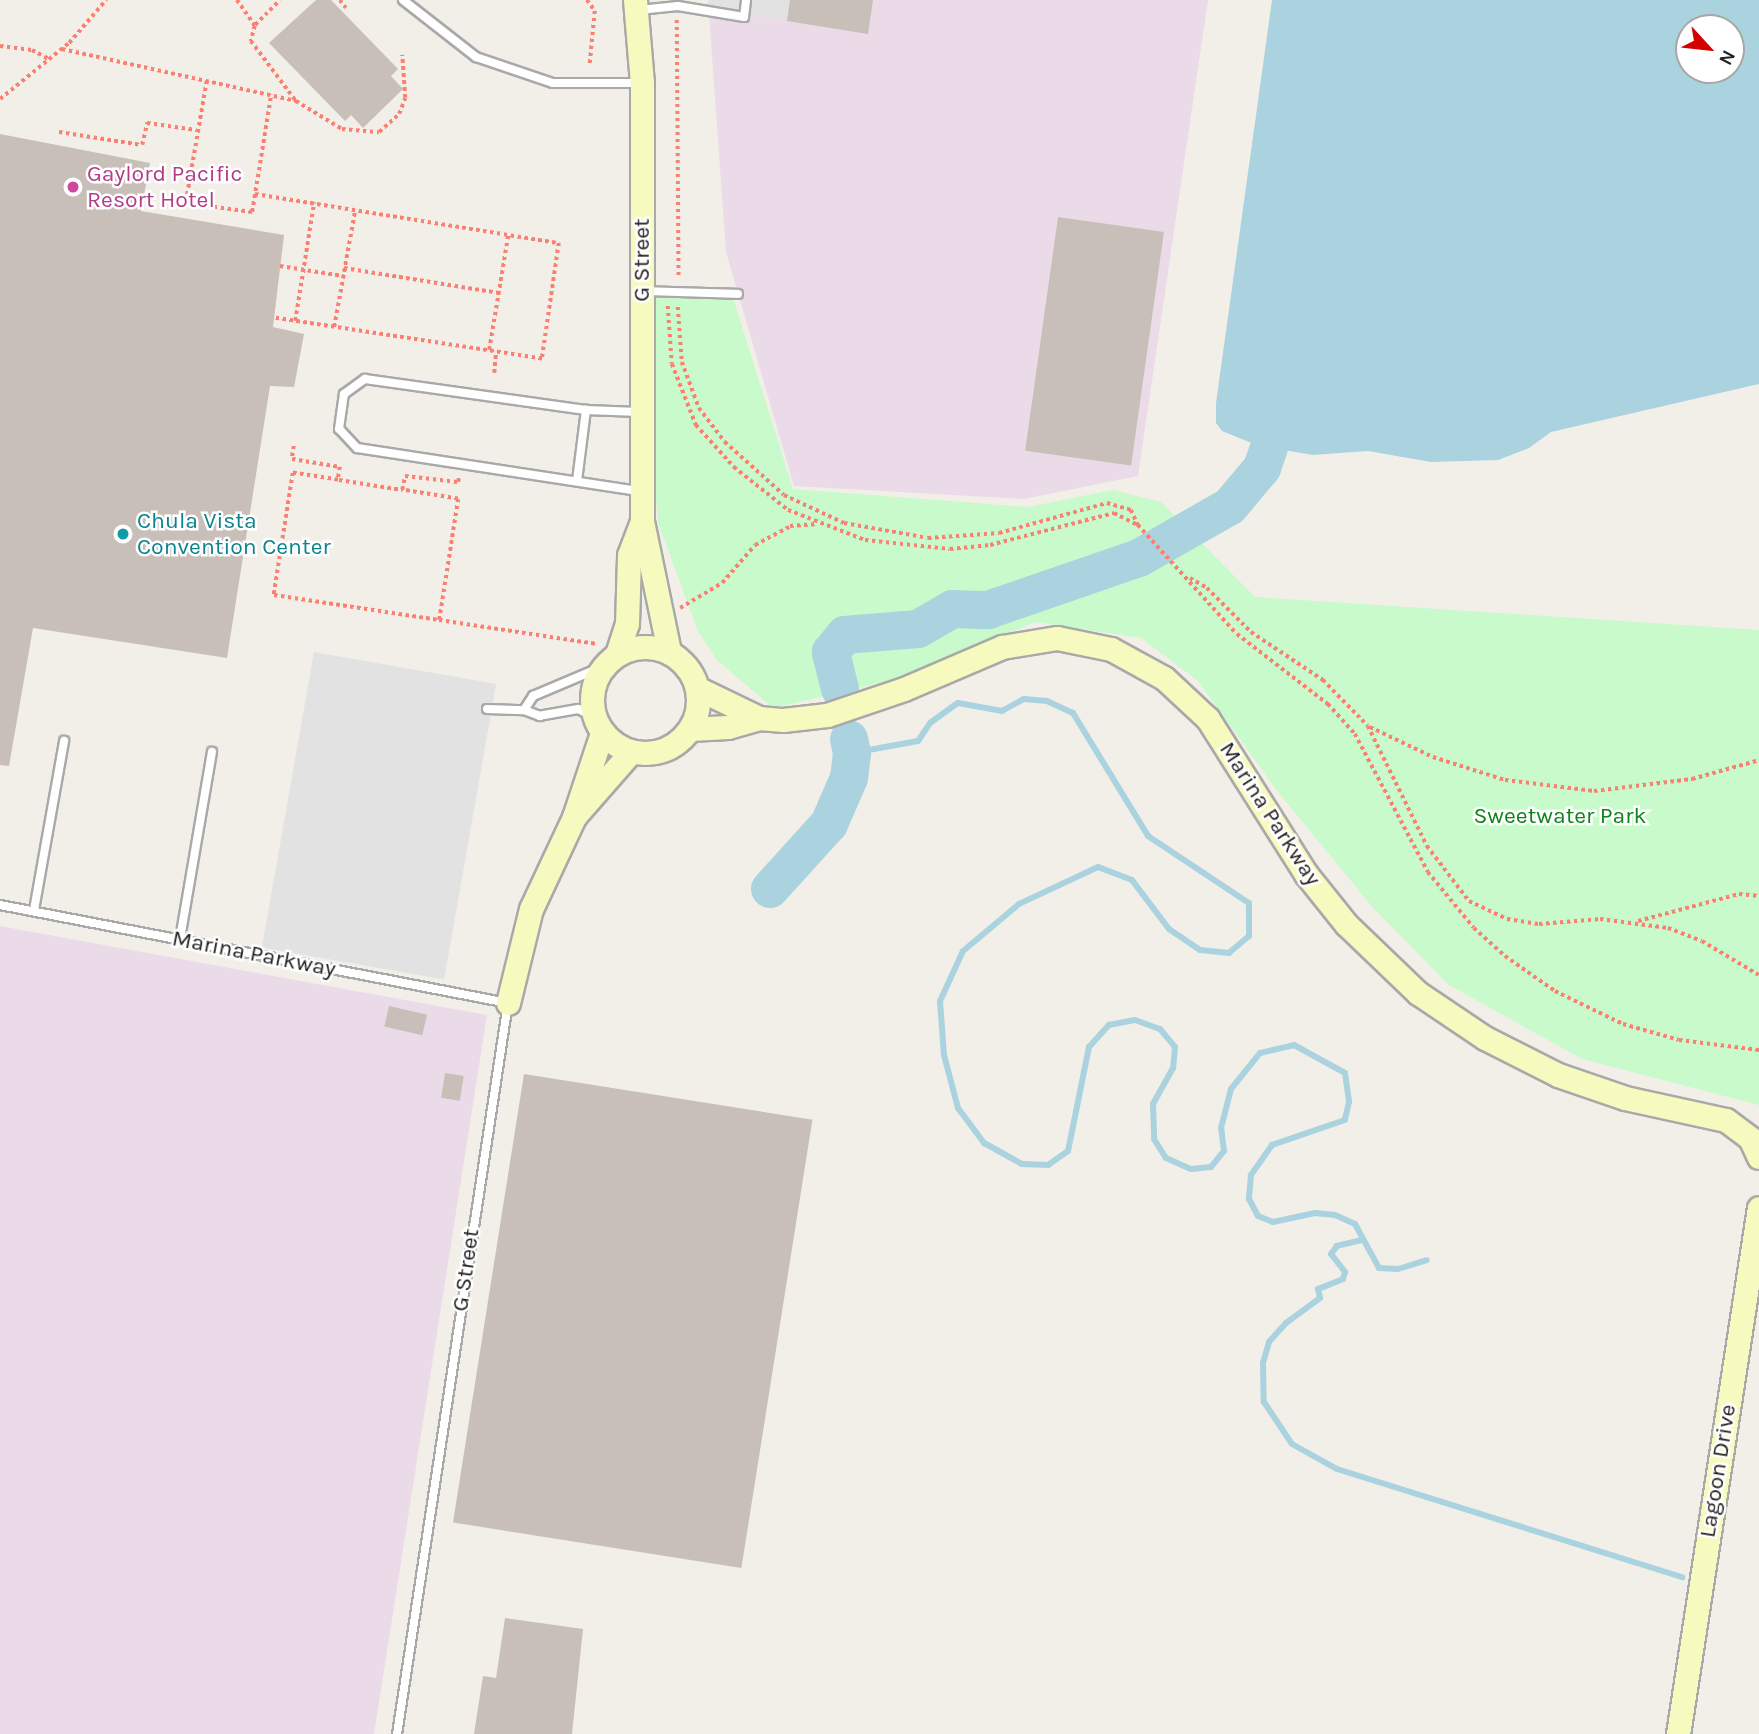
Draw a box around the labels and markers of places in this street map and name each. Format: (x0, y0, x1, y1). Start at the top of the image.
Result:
place label: Gaylord Pacific Resort Hotel (87, 160, 242, 214)
marker: Gaylord Pacific Resort Hotel (65, 179, 81, 195)
place label: Chula Vista Convention Center (137, 507, 331, 561)
marker: Chula Vista Convention Center (115, 526, 131, 542)

